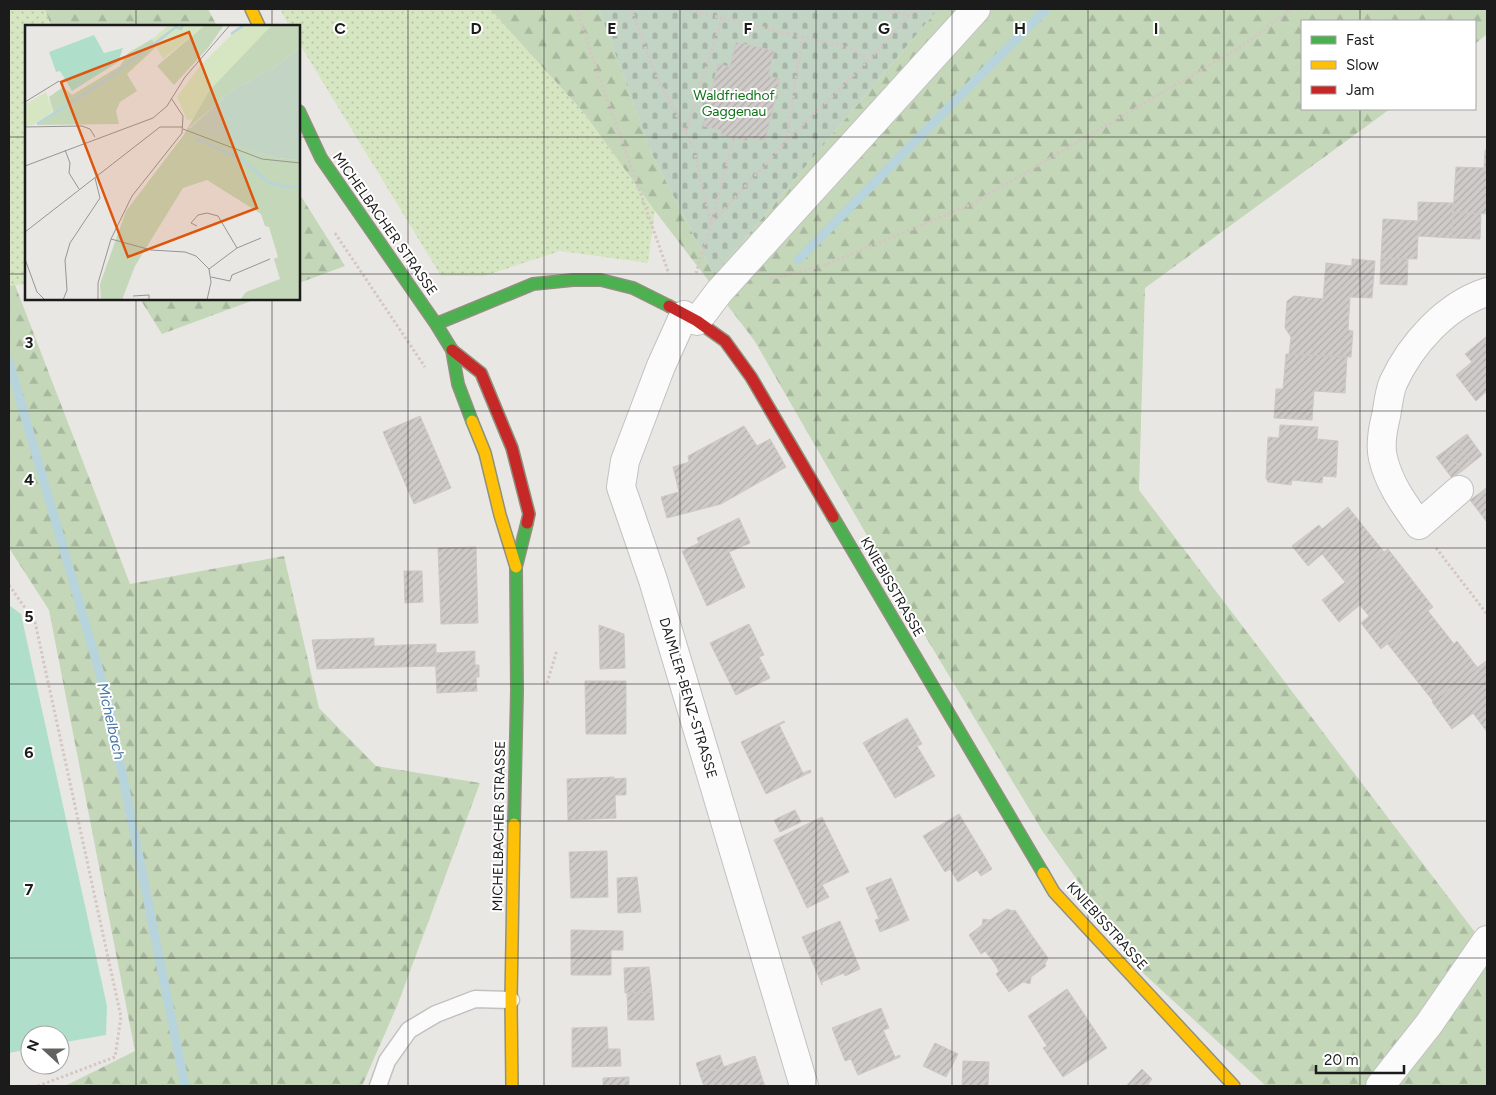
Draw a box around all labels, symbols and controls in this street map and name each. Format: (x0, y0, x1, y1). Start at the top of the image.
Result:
text: C (334, 19, 346, 38)
text: D (470, 19, 482, 38)
text: E (607, 19, 617, 38)
text: F (744, 19, 753, 38)
text: G (878, 19, 890, 38)
text: H (1014, 19, 1026, 38)
text: I (1154, 19, 1158, 38)
legend (1301, 20, 1476, 110)
inset map (25, 25, 300, 300)
text: Fast (1346, 31, 1375, 49)
text: Slow (1346, 56, 1379, 74)
text: Jam (1346, 81, 1374, 99)
park label: Waldfriedhof Gaggenau (693, 87, 776, 120)
street label: MICHELBACHER STRASSE (329, 149, 441, 299)
text: 3 (25, 333, 34, 352)
text: 4 (24, 470, 34, 489)
street label: KNIEBISSTRASSE (857, 534, 927, 640)
text: 5 (24, 607, 34, 626)
street label: DAIMLER-BENZ-STRASSE (655, 615, 721, 781)
water label: Michelbach (93, 681, 129, 761)
street label: MICHELBACHER STRASSE (489, 740, 509, 912)
text: 6 (24, 743, 34, 762)
street label: KNIEBISSTRASSE (1063, 879, 1151, 973)
text: 7 (25, 880, 34, 899)
north arrow (20, 1025, 70, 1075)
text: N (23, 1037, 43, 1054)
scale bar (1316, 1042, 1404, 1074)
text: 20 m (1324, 1051, 1358, 1069)

